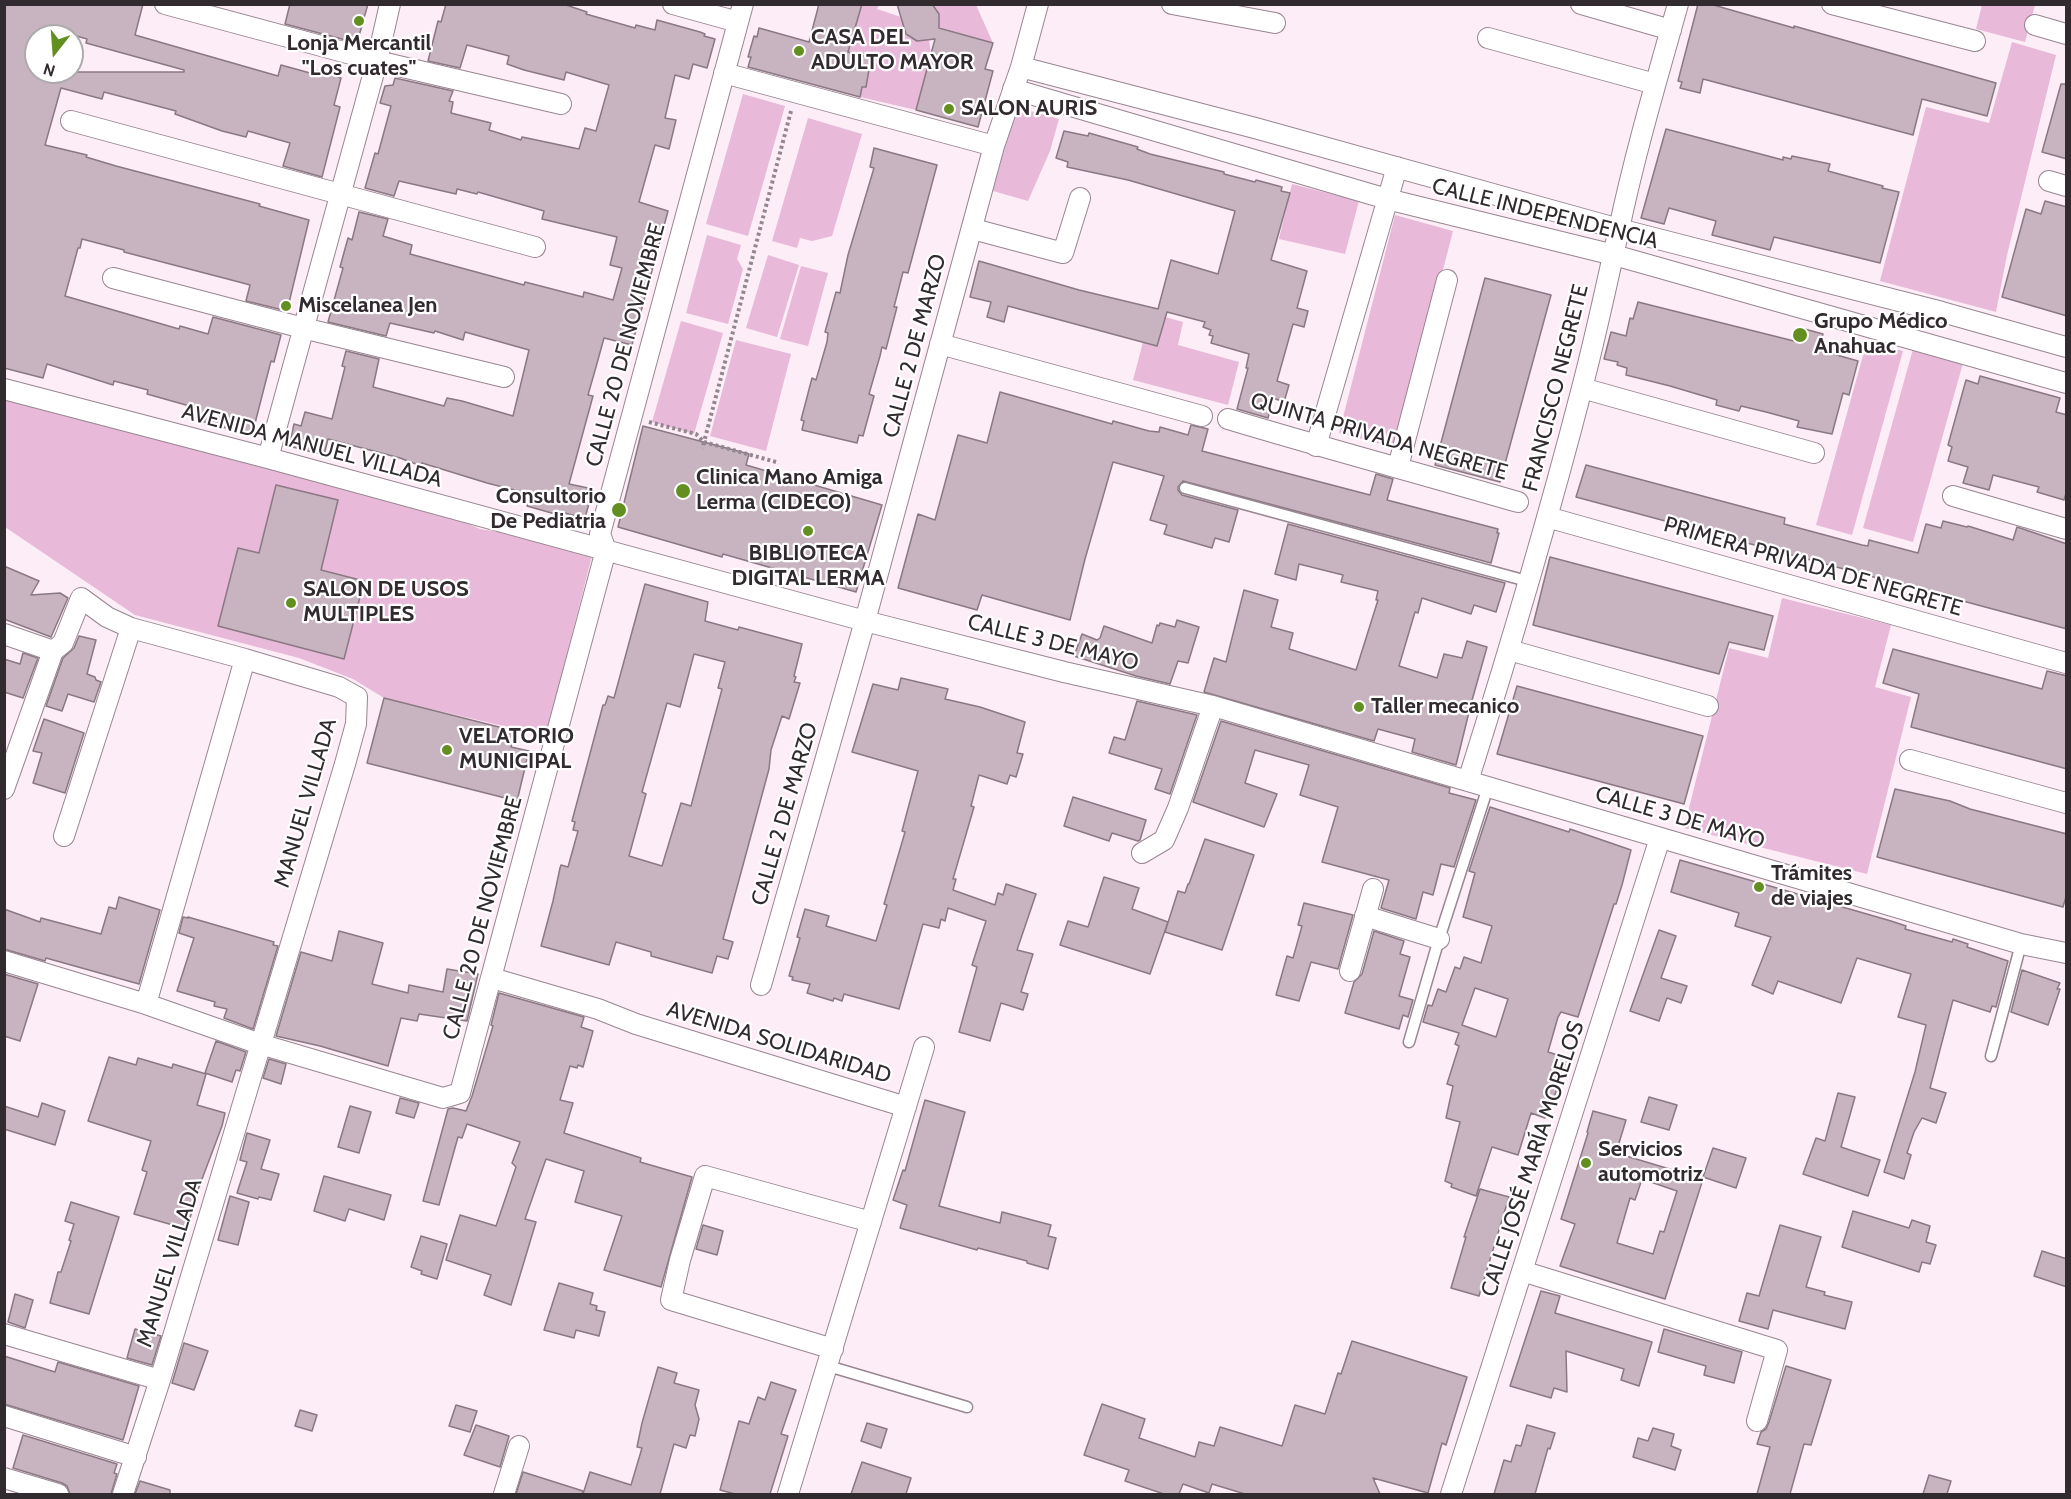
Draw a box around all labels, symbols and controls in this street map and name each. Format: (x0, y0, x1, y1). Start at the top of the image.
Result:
marker: Lonja Mercantil "Los cuates" (352, 14, 366, 28)
north arrow (24, 24, 84, 84)
place label: CASA DEL ADULTO MAYOR (811, 25, 973, 76)
place label: Lonja Mercantil "Los cuates" (287, 31, 431, 82)
marker: CASA DEL ADULTO MAYOR (792, 44, 806, 58)
text: N (41, 59, 57, 81)
place label: SALON AURIS (961, 96, 1097, 122)
marker: SALON AURIS (942, 102, 956, 116)
street label: CALLE INDEPENDENCIA (1429, 173, 1661, 255)
street label: CALLE 20 DE NOVIEMBRE (581, 220, 671, 470)
street label: CALLE 2 DE MARZO (878, 251, 952, 441)
street label: FRANCISCO NEGRETE (1517, 282, 1595, 494)
place label: Miscelanea Jen (298, 293, 437, 319)
marker: Miscelanea Jen (279, 299, 293, 313)
place label: Grupo Médico Anahuac (1814, 309, 1948, 360)
marker: Grupo Médico Anahuac (1791, 326, 1809, 344)
street label: QUINTA PRIVADA NEGRETE (1247, 388, 1511, 486)
street label: AVENIDA MANUEL VILLADA (179, 399, 445, 493)
place label: Clinica Mano Amiga Lerma (CIDECO) (696, 465, 883, 516)
marker: Clinica Mano Amiga Lerma (CIDECO) (674, 482, 692, 500)
place label: Consultorio De Pediatria (490, 484, 606, 536)
marker: Consultorio De Pediatria (610, 501, 628, 519)
street label: PRIMERA PRIVADA DE NEGRETE (1661, 512, 1965, 622)
marker: BIBLIOTECA DIGITAL LERMA (801, 524, 815, 538)
place label: BIBLIOTECA DIGITAL LERMA (732, 541, 884, 592)
place label: SALON DE USOS MULTIPLES (303, 577, 469, 628)
marker: SALON DE USOS MULTIPLES (284, 596, 298, 610)
street label: CALLE 3 DE MAYO (965, 609, 1141, 677)
place label: Taller mecanico (1371, 694, 1519, 720)
marker: Taller mecanico (1352, 700, 1366, 714)
street label: MANUEL VILLADA (269, 715, 343, 891)
street label: CALLE 2 DE MARZO (746, 719, 824, 909)
place label: VELATORIO MUNICIPAL (459, 724, 574, 776)
marker: VELATORIO MUNICIPAL (440, 743, 454, 757)
street label: CALLE 3 DE MAYO (1592, 781, 1768, 855)
street label: CALLE 20 DE NOVIEMBRE (438, 793, 528, 1043)
place label: Trámites de viajes (1771, 861, 1853, 912)
marker: Trámites de viajes (1752, 880, 1766, 894)
street label: AVENIDA SOLIDARIDAD (664, 996, 894, 1090)
street label: CALLE JOSÉ MARÍA MORELOS (1476, 1018, 1590, 1300)
place label: Servicios automotriz (1598, 1137, 1703, 1188)
marker: Servicios automotriz (1579, 1156, 1593, 1170)
street label: MANUEL VILLADA (132, 1176, 208, 1350)

